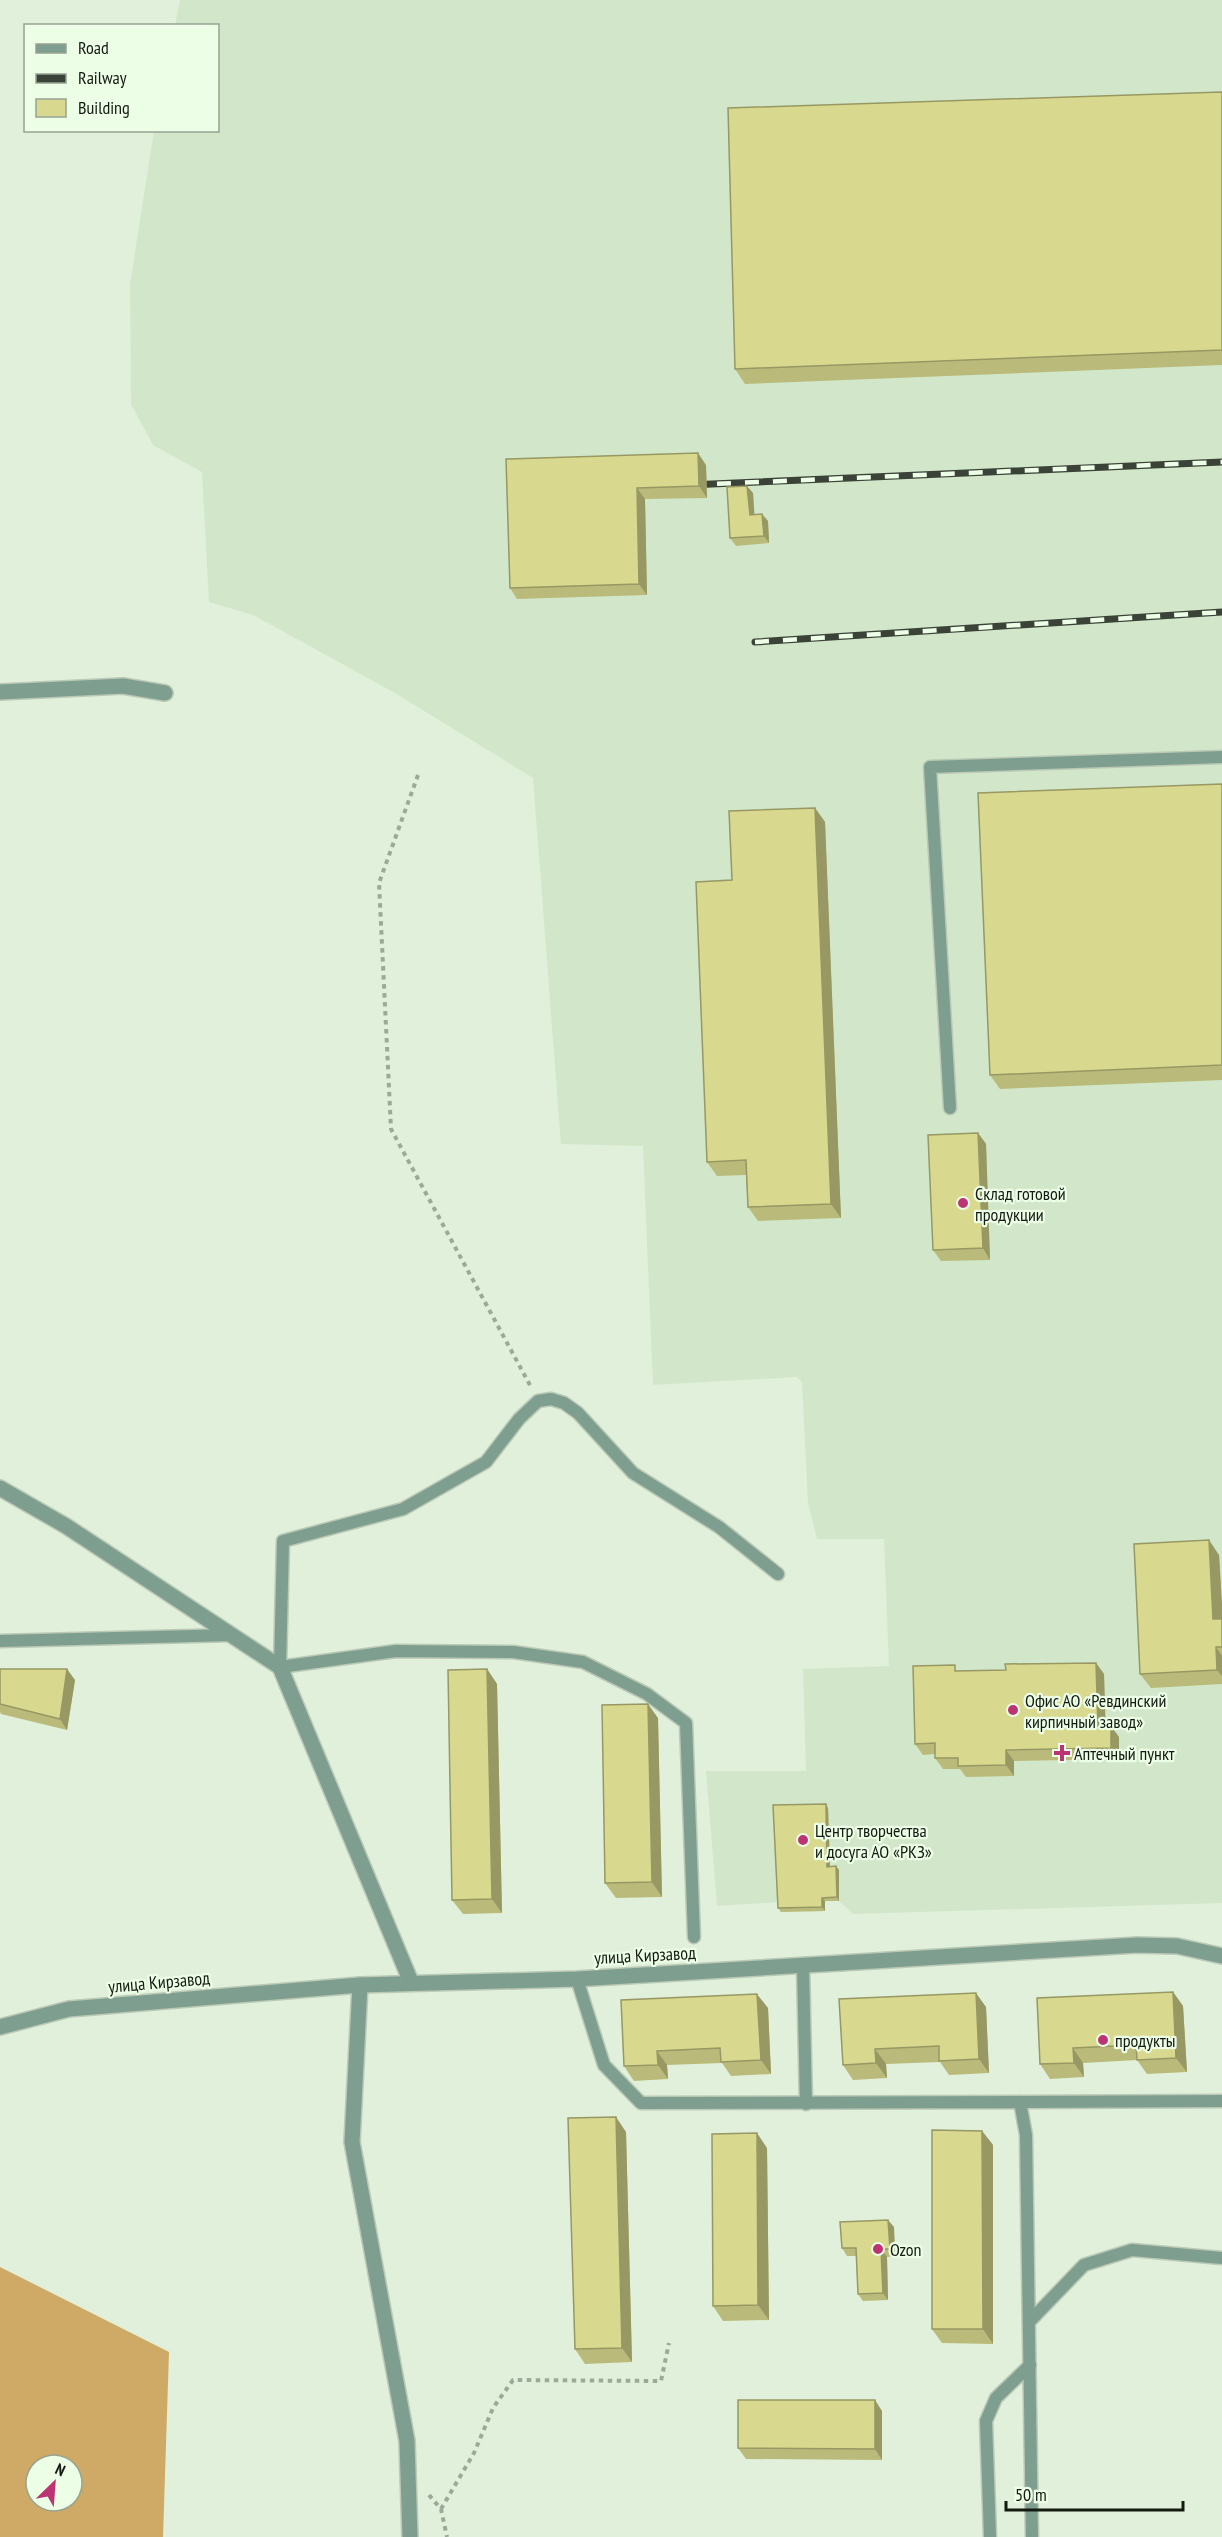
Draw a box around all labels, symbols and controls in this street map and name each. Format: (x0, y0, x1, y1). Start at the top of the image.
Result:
legend (24, 24, 219, 132)
text: Road (78, 36, 109, 59)
text: Railway (78, 66, 127, 89)
text: Building (78, 96, 130, 119)
place label: Склад готовой продукции (975, 1182, 1066, 1226)
marker: Склад готовой продукции (956, 1196, 970, 1210)
place label: Офис АО «Ревдинский кирпичный завод» (1025, 1689, 1166, 1733)
marker: Офис АО «Ревдинский кирпичный завод» (1006, 1703, 1020, 1717)
place label: Аптечный пункт (1074, 1742, 1175, 1765)
marker: Аптечный пункт (1055, 1746, 1069, 1760)
place label: Центр творчества и досуга АО «РКЗ» (815, 1819, 932, 1863)
marker: Центр творчества и досуга АО «РКЗ» (796, 1833, 810, 1847)
street label: улица Кирзавод (594, 1941, 697, 1969)
street label: улица Кирзавод (107, 1966, 211, 1998)
place label: продукты (1115, 2029, 1175, 2052)
marker: продукты (1096, 2033, 1110, 2047)
place label: Ozon (890, 2238, 922, 2261)
marker: Ozon (871, 2242, 885, 2256)
north arrow (24, 2453, 84, 2513)
text: N (52, 2459, 68, 2480)
scale bar (1006, 2474, 1183, 2512)
text: 50 m (1015, 2483, 1047, 2506)

